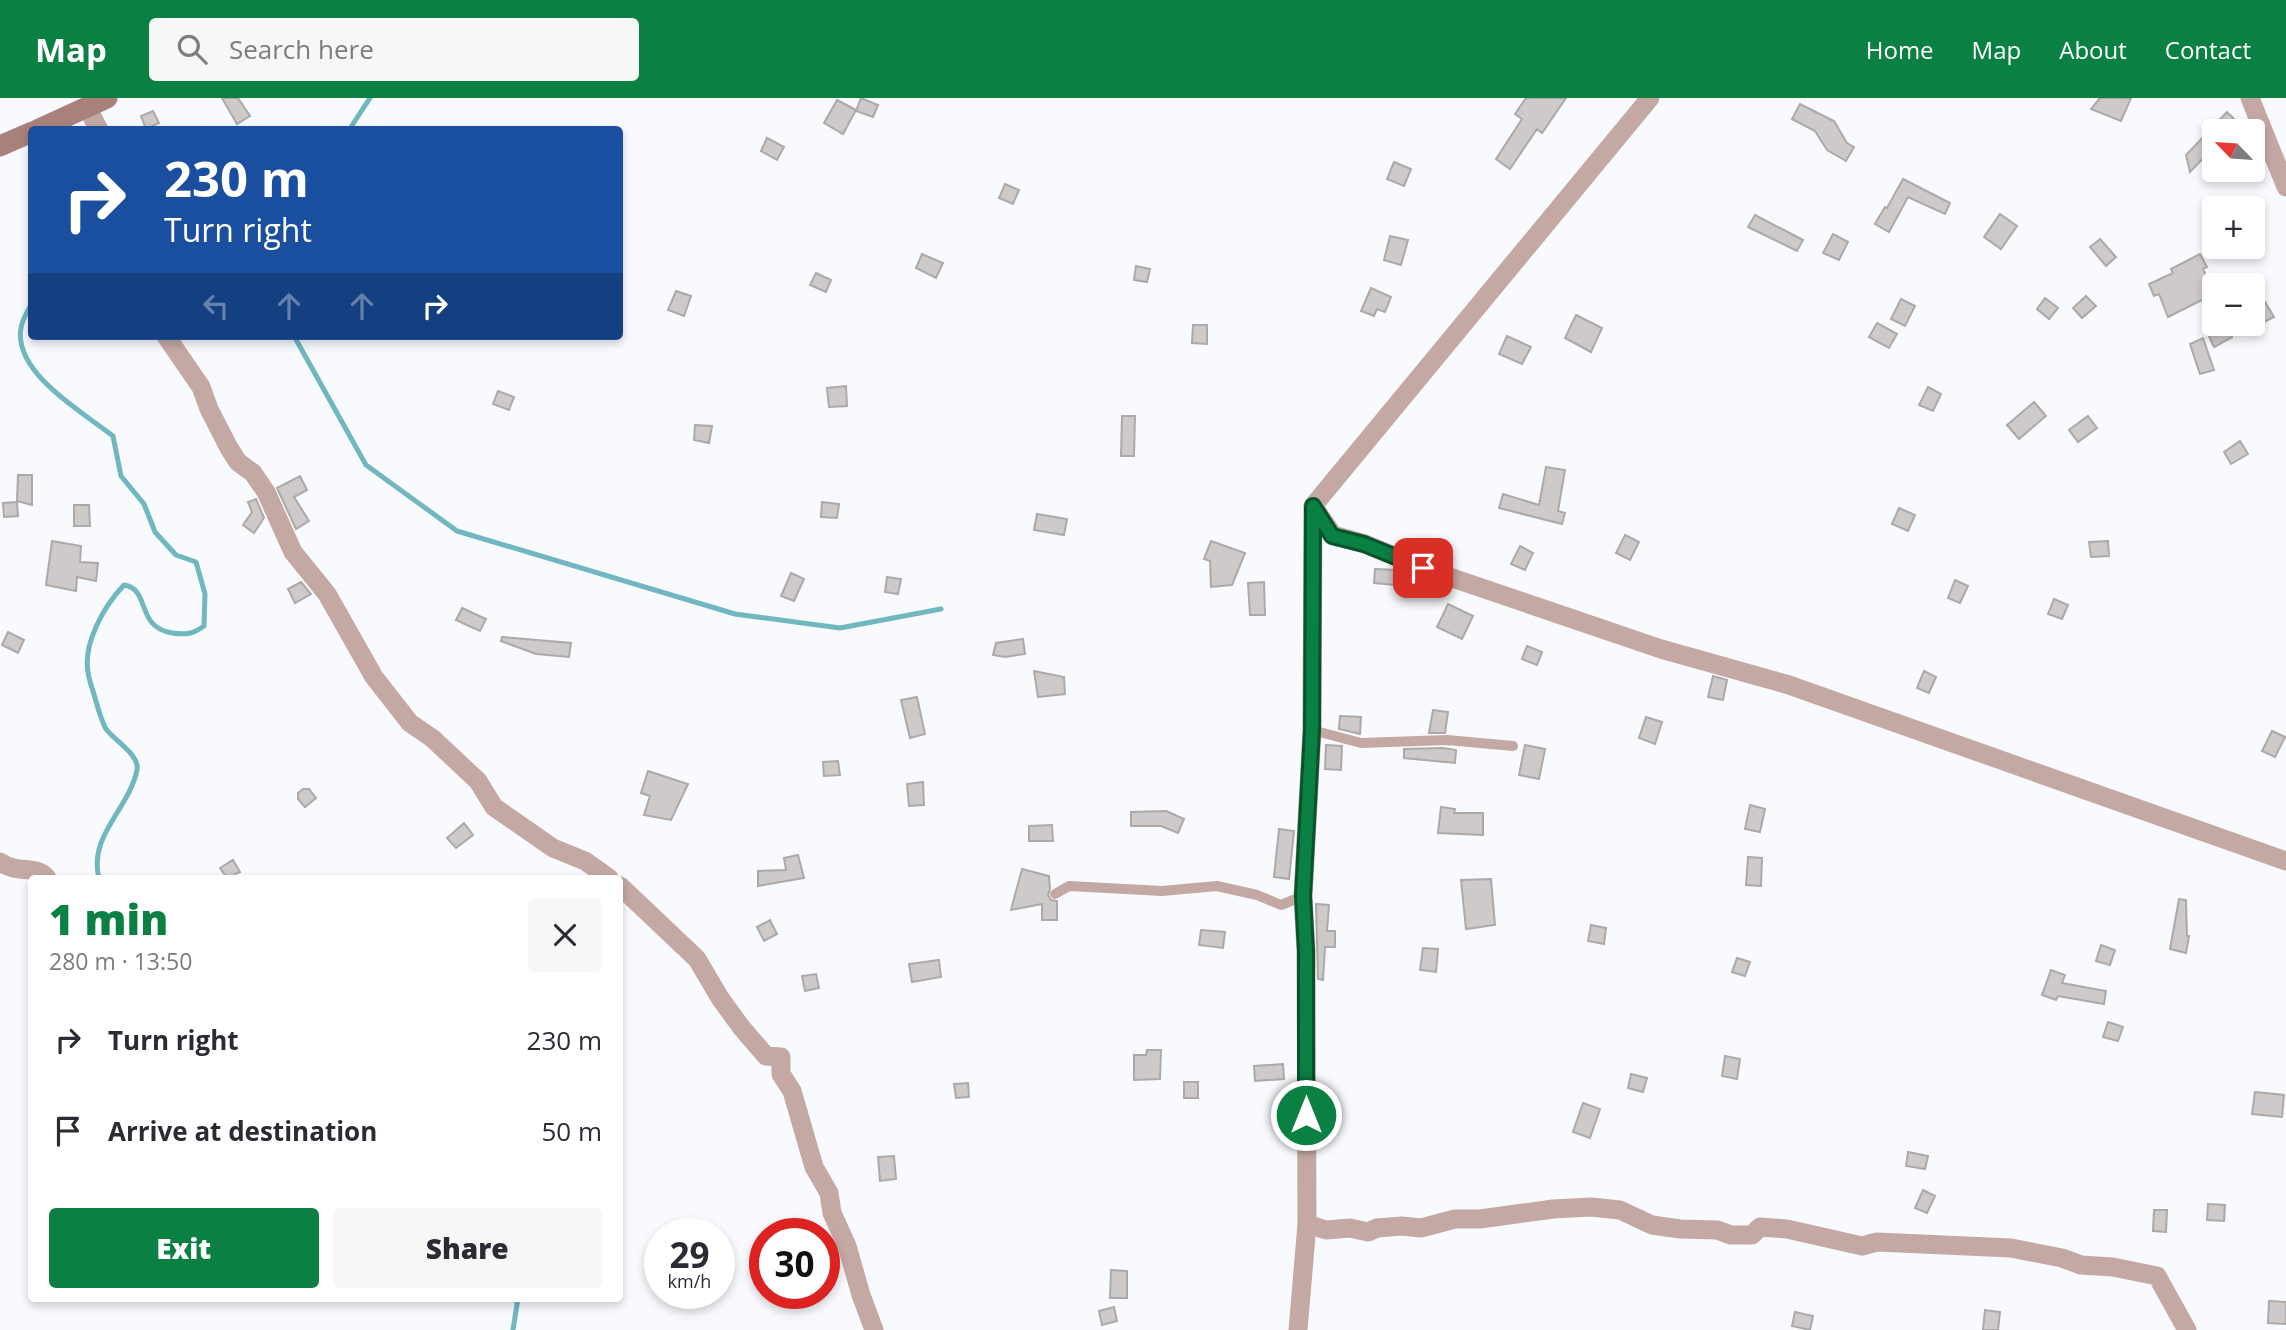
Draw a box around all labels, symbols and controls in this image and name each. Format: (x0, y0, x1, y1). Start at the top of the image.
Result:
search box (149, 18, 639, 81)
text: Map (35, 27, 107, 72)
icon: search (173, 30, 211, 68)
text: Search here (229, 31, 374, 67)
text: Home (1866, 33, 1934, 66)
text: Map (1972, 33, 2021, 66)
text: About (2059, 33, 2127, 66)
text: Contact (2165, 33, 2251, 66)
north arrow (2202, 119, 2264, 182)
map controls (2202, 119, 2265, 336)
text: 230 m (164, 145, 309, 211)
icon: right (49, 154, 140, 245)
button: + (2202, 196, 2265, 259)
text: Turn right (164, 208, 312, 251)
button: − (2202, 273, 2265, 336)
icon: left (197, 287, 235, 325)
icon: ahead (270, 287, 308, 325)
icon: ahead (343, 287, 381, 325)
icon: right (416, 287, 454, 325)
pin (1393, 538, 1453, 598)
icon: arrive (1404, 549, 1442, 587)
text: 1 min (49, 890, 168, 947)
button: close (528, 898, 602, 972)
text: 280 m · 13:50 (49, 945, 192, 977)
icon: right (49, 1021, 87, 1059)
text: Turn right (108, 1022, 239, 1058)
text: 230 m (527, 1022, 602, 1058)
position arrow (1269, 1078, 1343, 1152)
icon: arrive (49, 1112, 87, 1150)
text: Arrive at destination (108, 1113, 377, 1149)
text: 50 m (541, 1113, 602, 1149)
button: Exit (49, 1208, 319, 1288)
button: Share (333, 1208, 602, 1288)
speed limit sign: 30 (749, 1218, 840, 1309)
text: 29 (669, 1231, 710, 1278)
text: km/h (668, 1269, 711, 1293)

